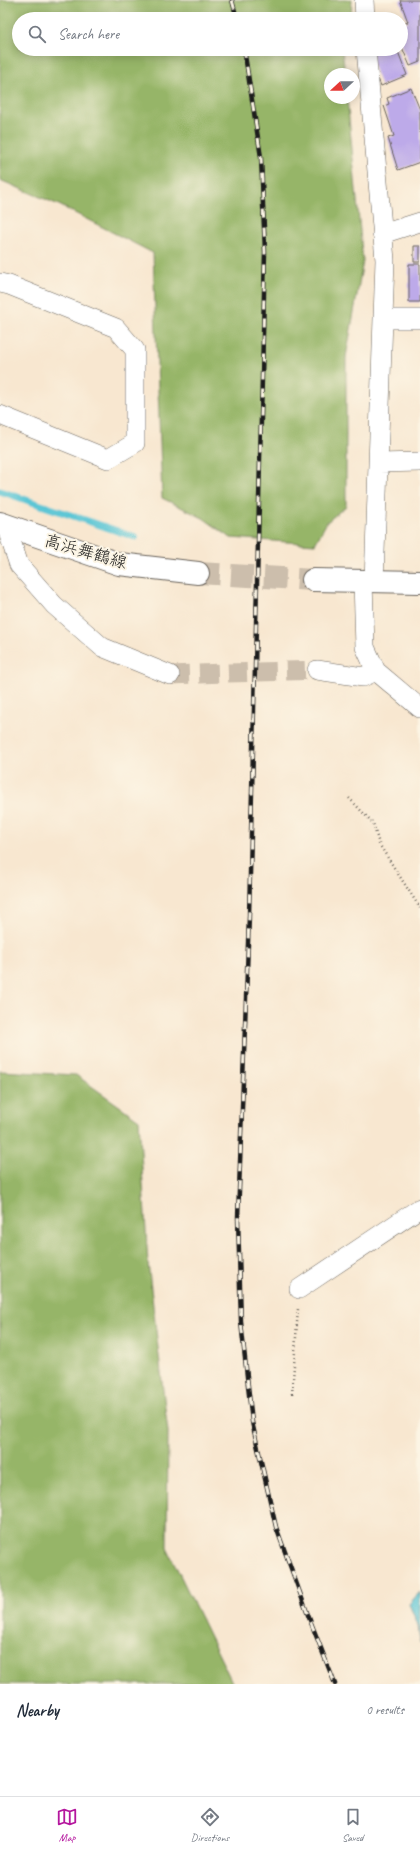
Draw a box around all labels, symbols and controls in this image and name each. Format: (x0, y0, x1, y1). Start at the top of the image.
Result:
search box (12, 12, 408, 56)
icon: search (26, 23, 48, 45)
text: Search here (58, 25, 119, 44)
north arrow (324, 68, 360, 104)
street label: 高浜舞鶴線 (42, 530, 130, 573)
text: Nearby (16, 1700, 59, 1721)
text: 0 results (366, 1702, 404, 1718)
tab: Map (56, 1806, 78, 1844)
tab: Directions (191, 1806, 229, 1844)
tab: Saved (342, 1806, 364, 1844)

